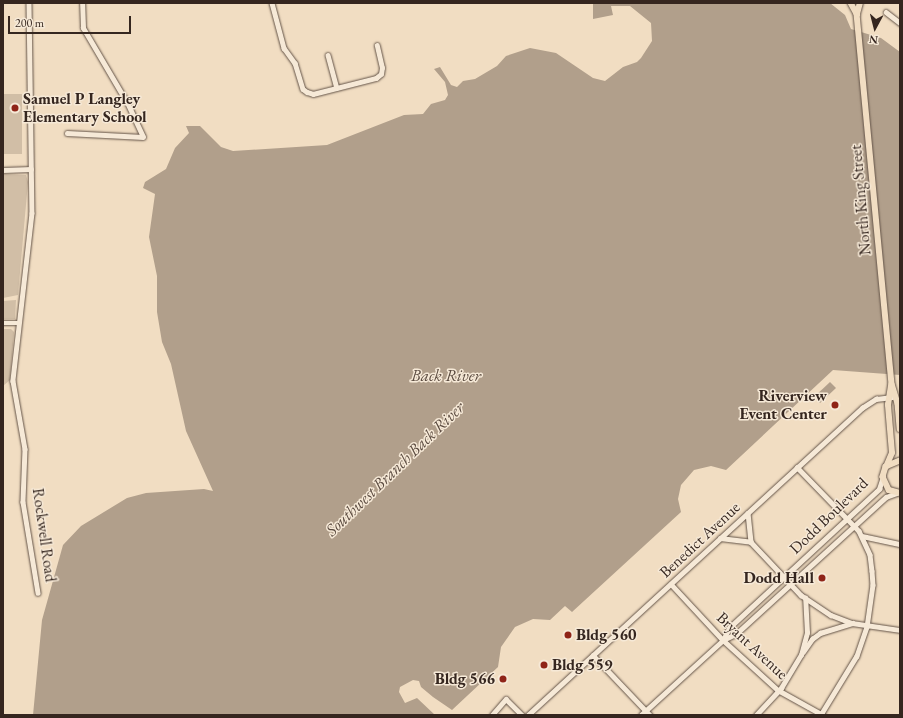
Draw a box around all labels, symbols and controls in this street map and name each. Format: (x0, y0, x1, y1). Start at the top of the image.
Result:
scale bar (10, 8, 133, 34)
north arrow (855, 8, 895, 48)
text: 200 m (15, 15, 44, 31)
text: N (868, 32, 879, 47)
place label: Samuel P Langley Elementary School (23, 89, 147, 127)
marker: Samuel P Langley Elementary School (10, 103, 20, 113)
street label: North King Street (847, 144, 875, 256)
water label: Back River (411, 366, 481, 386)
place label: Riverview Event Center (739, 386, 827, 424)
water label: Southwest Branch Back River (322, 398, 468, 540)
marker: Riverview Event Center (830, 400, 840, 410)
street label: Dodd Boulevard (786, 474, 872, 558)
street label: Rockwell Road (28, 487, 60, 583)
street label: Benedict Avenue (656, 498, 744, 582)
place label: Dodd Hall (744, 568, 814, 588)
marker: Dodd Hall (817, 573, 827, 583)
street label: Bryant Avenue (712, 608, 792, 684)
place label: Bldg 560 (576, 625, 636, 645)
marker: Bldg 560 (563, 630, 573, 640)
place label: Bldg 559 (552, 655, 612, 675)
marker: Bldg 559 (539, 660, 549, 670)
place label: Bldg 566 (435, 669, 495, 689)
marker: Bldg 566 (498, 674, 508, 684)

